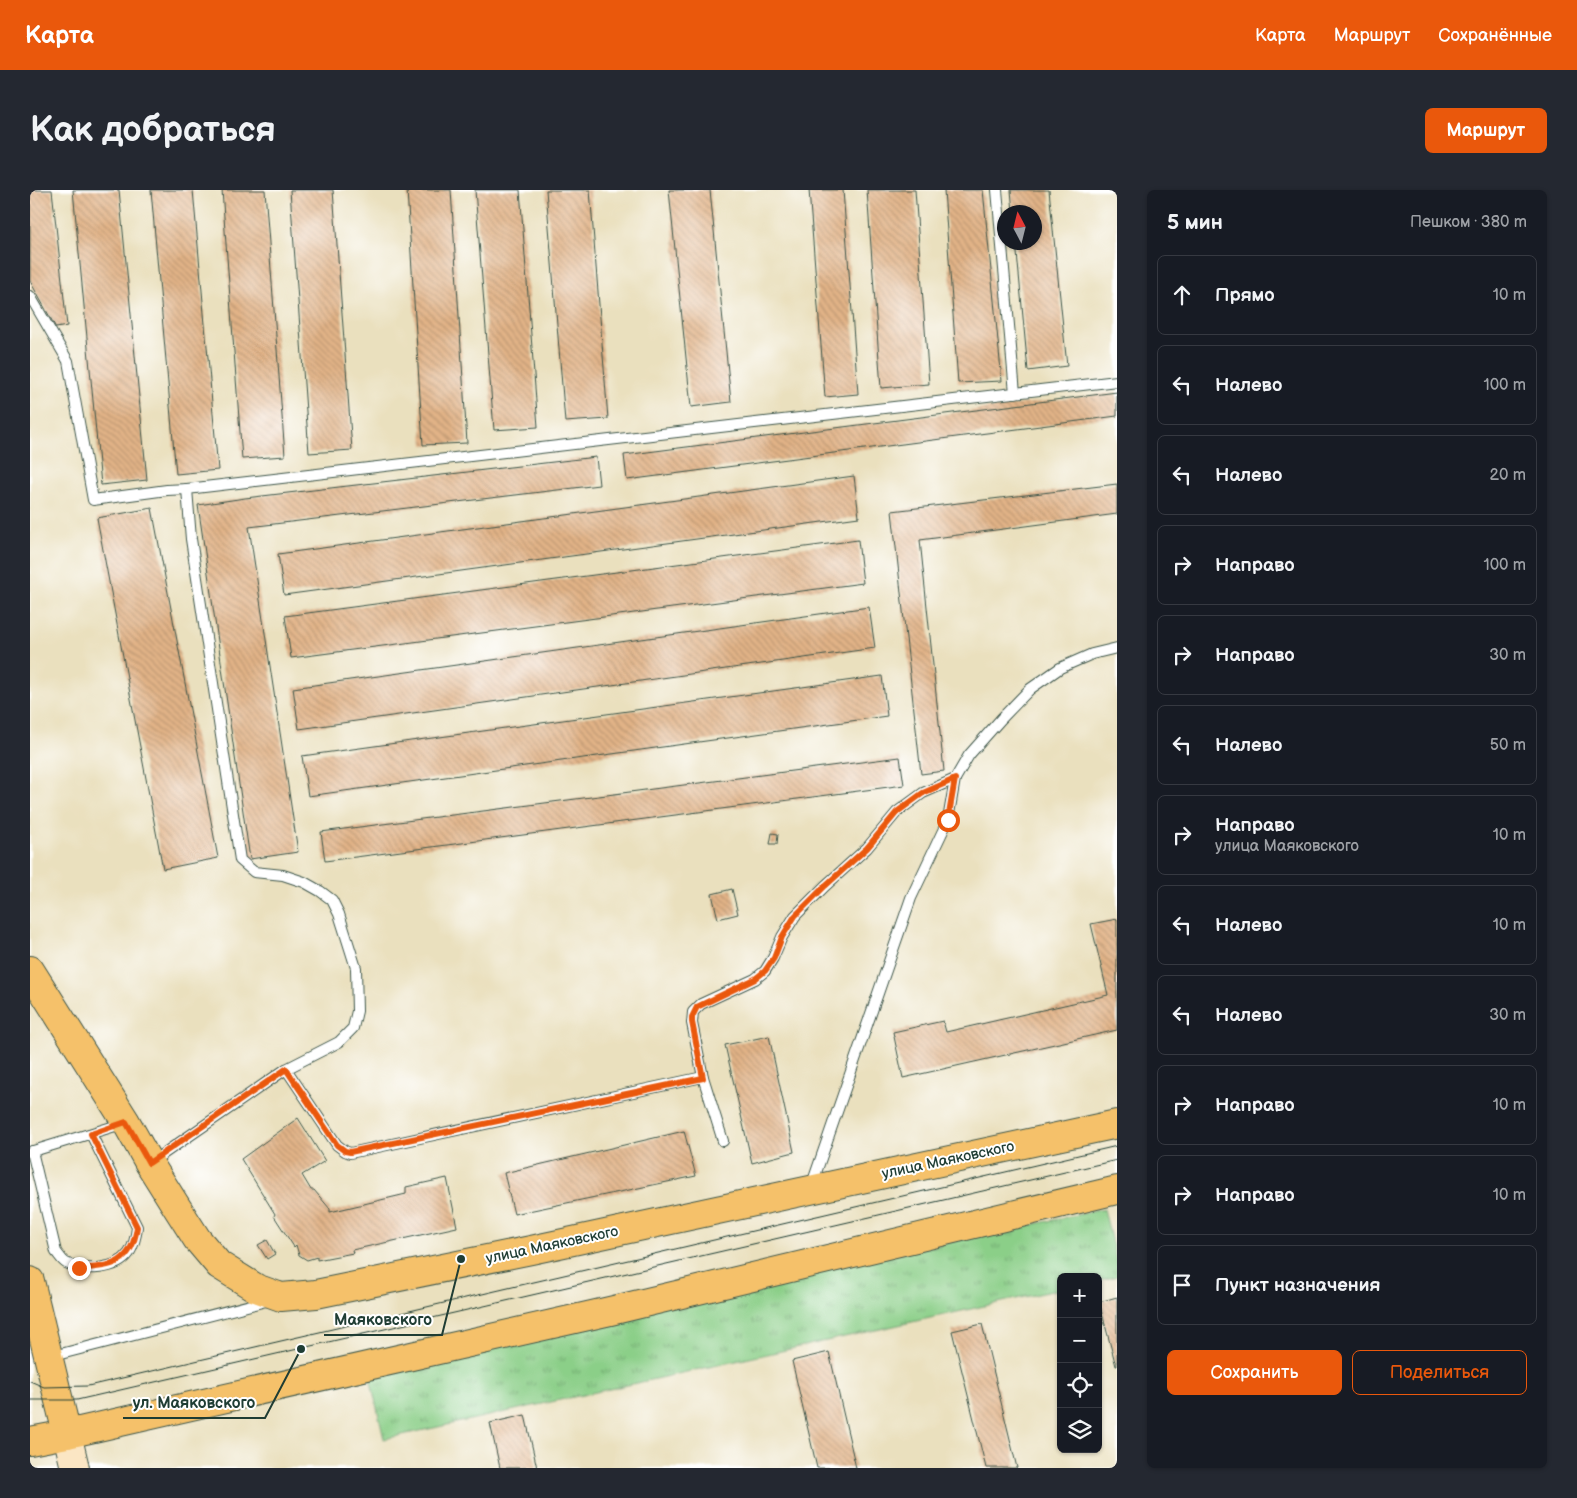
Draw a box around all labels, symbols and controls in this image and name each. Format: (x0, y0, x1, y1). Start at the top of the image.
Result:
text: Карта (25, 21, 94, 50)
text: Карта (1255, 25, 1306, 46)
text: Маршрут (1334, 25, 1410, 46)
text: Сохранённые (1438, 25, 1552, 46)
button: Маршрут (1425, 108, 1547, 153)
text: Как добраться (30, 109, 276, 152)
north arrow (997, 205, 1042, 250)
text: 5 мин (1167, 210, 1223, 235)
text: Пешком · 380 m (1410, 213, 1527, 232)
icon: ahead (1168, 281, 1196, 309)
text: Прямо (1215, 284, 1275, 307)
text: 10 m (1493, 286, 1526, 305)
icon: left (1168, 371, 1196, 399)
text: Налево (1215, 374, 1282, 397)
text: 100 m (1483, 376, 1526, 395)
icon: left (1168, 461, 1196, 489)
text: Налево (1215, 464, 1282, 487)
text: 20 m (1490, 466, 1526, 485)
icon: right (1168, 551, 1196, 579)
text: Направо (1215, 554, 1295, 577)
text: 100 m (1483, 556, 1526, 575)
icon: right (1168, 641, 1196, 669)
text: Направо (1215, 644, 1295, 667)
text: 30 m (1489, 646, 1526, 665)
icon: left (1168, 731, 1196, 759)
text: Налево (1215, 734, 1282, 757)
text: 50 m (1490, 736, 1526, 755)
route start (937, 809, 960, 832)
text: Направо (1215, 814, 1295, 837)
icon: right (1168, 821, 1196, 849)
text: 10 m (1493, 826, 1526, 845)
text: улица Маяковского (1215, 837, 1359, 856)
icon: left (1168, 911, 1196, 939)
text: Налево (1215, 914, 1282, 937)
text: 10 m (1493, 916, 1526, 935)
icon: left (1168, 1001, 1196, 1029)
text: Налево (1215, 1004, 1282, 1027)
text: 30 m (1489, 1006, 1526, 1025)
icon: right (1168, 1091, 1196, 1119)
text: Направо (1215, 1094, 1295, 1117)
text: 10 m (1493, 1096, 1526, 1115)
street label: улица Маяковского (880, 1137, 1016, 1183)
icon: right (1168, 1181, 1196, 1209)
text: Направо (1215, 1184, 1295, 1207)
text: 10 m (1493, 1186, 1526, 1205)
street label: улица Маяковского (484, 1222, 620, 1268)
route end (68, 1257, 91, 1280)
icon: arrive (1168, 1271, 1196, 1299)
map controls (1057, 1273, 1102, 1453)
button: + (1057, 1273, 1102, 1318)
text: Пункт назначения (1215, 1274, 1380, 1297)
callout: Маяковского (324, 1304, 442, 1335)
text: Маяковского (334, 1311, 432, 1330)
button: − (1057, 1318, 1102, 1363)
button: Сохранить (1167, 1350, 1342, 1395)
button: Поделиться (1352, 1350, 1527, 1395)
button: locate (1057, 1363, 1102, 1408)
callout: ул. Маяковского (123, 1387, 265, 1418)
text: ул. Маяковского (133, 1394, 256, 1413)
button: layers (1057, 1408, 1102, 1453)

